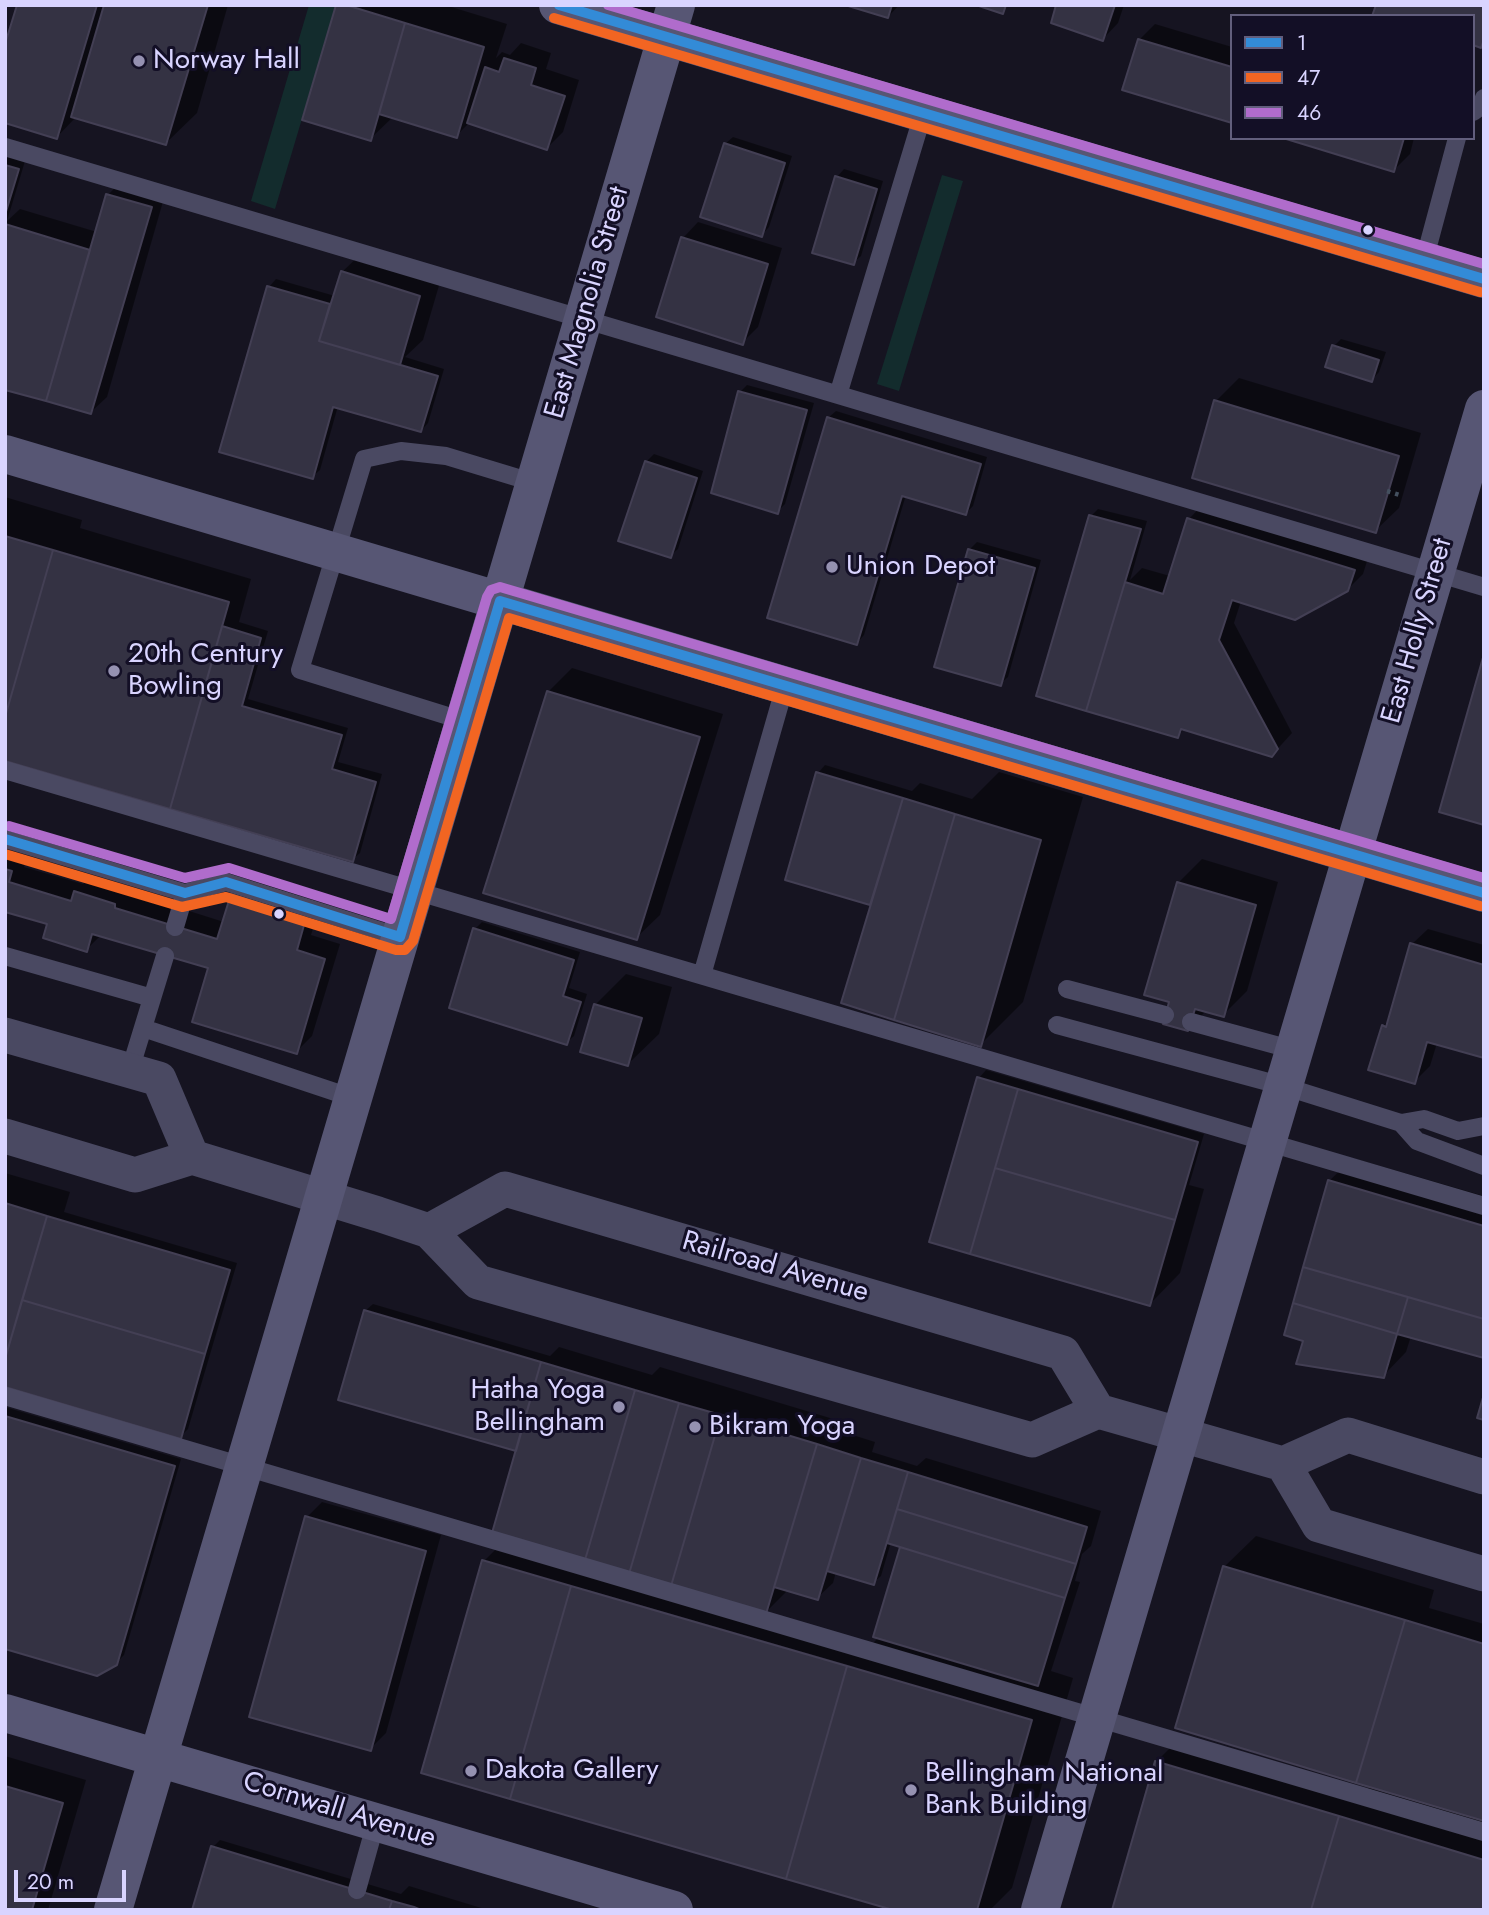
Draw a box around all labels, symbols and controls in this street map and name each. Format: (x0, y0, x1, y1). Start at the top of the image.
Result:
legend (1230, 14, 1475, 140)
text: 1 (1297, 28, 1306, 58)
place label: Norway Hall (153, 44, 300, 78)
marker: Norway Hall (131, 53, 147, 69)
text: 47 (1297, 63, 1320, 93)
text: 46 (1297, 98, 1321, 128)
street label: East Magnolia Street (539, 183, 637, 423)
unlabelled marker (1361, 223, 1375, 237)
street label: East Holly Street (1376, 535, 1460, 727)
place label: Union Depot (846, 550, 995, 584)
marker: Union Depot (824, 559, 840, 575)
place label: 20th Century Bowling (128, 638, 283, 704)
marker: 20th Century Bowling (106, 663, 122, 679)
unlabelled marker (272, 907, 286, 921)
street label: Railroad Avenue (678, 1225, 872, 1311)
place label: Hatha Yoga Bellingham (471, 1374, 605, 1440)
marker: Hatha Yoga Bellingham (611, 1399, 627, 1415)
place label: Bikram Yoga (709, 1410, 855, 1444)
marker: Bikram Yoga (687, 1419, 703, 1435)
place label: Dakota Gallery (485, 1754, 659, 1788)
place label: Bellingham National Bank Building (925, 1757, 1163, 1823)
marker: Dakota Gallery (463, 1763, 479, 1779)
street label: Cornwall Avenue (239, 1766, 439, 1856)
marker: Bellingham National Bank Building (903, 1782, 919, 1798)
scale bar (18, 1856, 130, 1900)
text: 20 m (27, 1867, 74, 1897)

